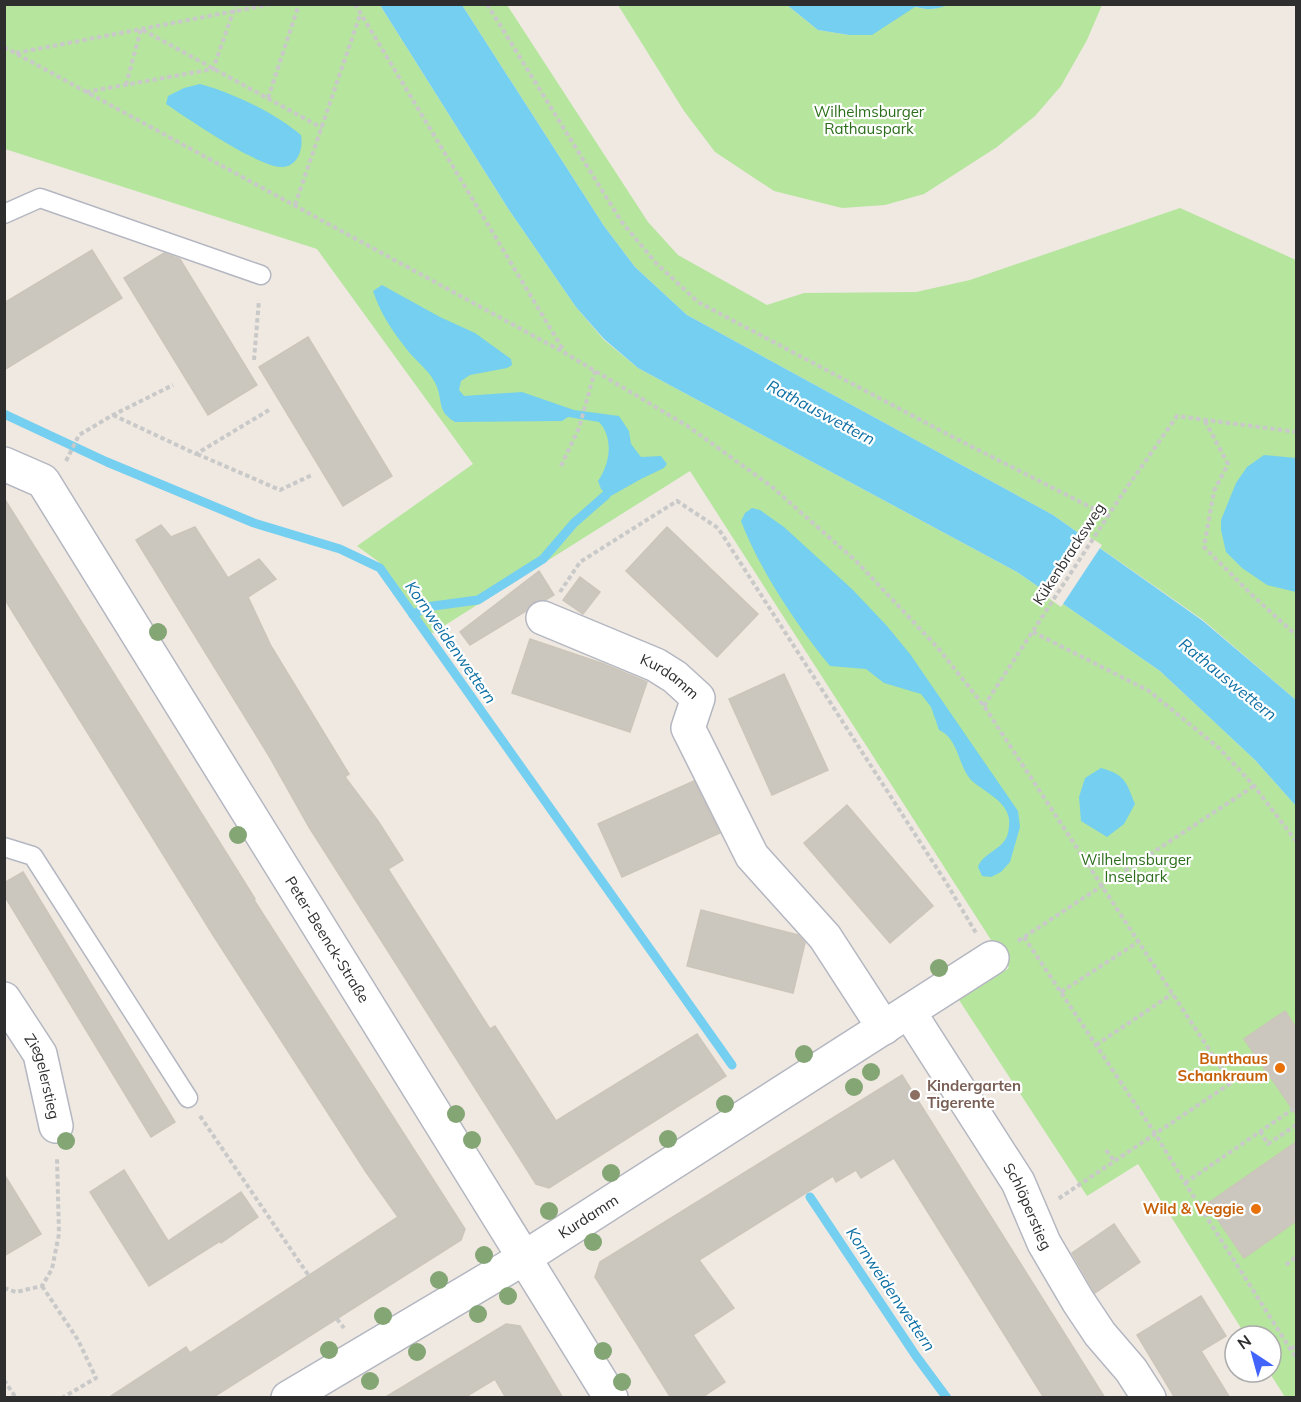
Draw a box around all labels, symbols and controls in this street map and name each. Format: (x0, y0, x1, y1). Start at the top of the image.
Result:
park label: Wilhelmsburger Rathauspark (814, 102, 925, 138)
water label: Rathauswettern (764, 375, 878, 449)
street label: Kükenbracksweg (1028, 499, 1109, 609)
water label: Kornweidenwettern (401, 577, 501, 707)
water label: Rathauswettern (1175, 634, 1281, 724)
street label: Kurdamm (638, 650, 703, 703)
park label: Wilhelmsburger Inselpark (1081, 850, 1192, 886)
street label: Peter-Beenck-Straße (281, 873, 374, 1006)
street label: Ziegelerstieg (20, 1030, 64, 1121)
place label: Bunthaus Schankraum (1178, 1049, 1268, 1085)
marker: Bunthaus Schankraum (1273, 1061, 1287, 1075)
place label: Kindergarten Tigerente (927, 1076, 1021, 1112)
marker: Kindergarten Tigerente (908, 1088, 922, 1102)
street label: Schlöperstieg (999, 1159, 1056, 1253)
street label: Kurdamm (555, 1190, 622, 1243)
place label: Wild & Veggie (1143, 1199, 1244, 1218)
marker: Wild & Veggie (1249, 1202, 1263, 1216)
water label: Kornweidenwettern (842, 1223, 940, 1355)
north arrow (1223, 1324, 1283, 1384)
text: N (1233, 1330, 1255, 1354)

